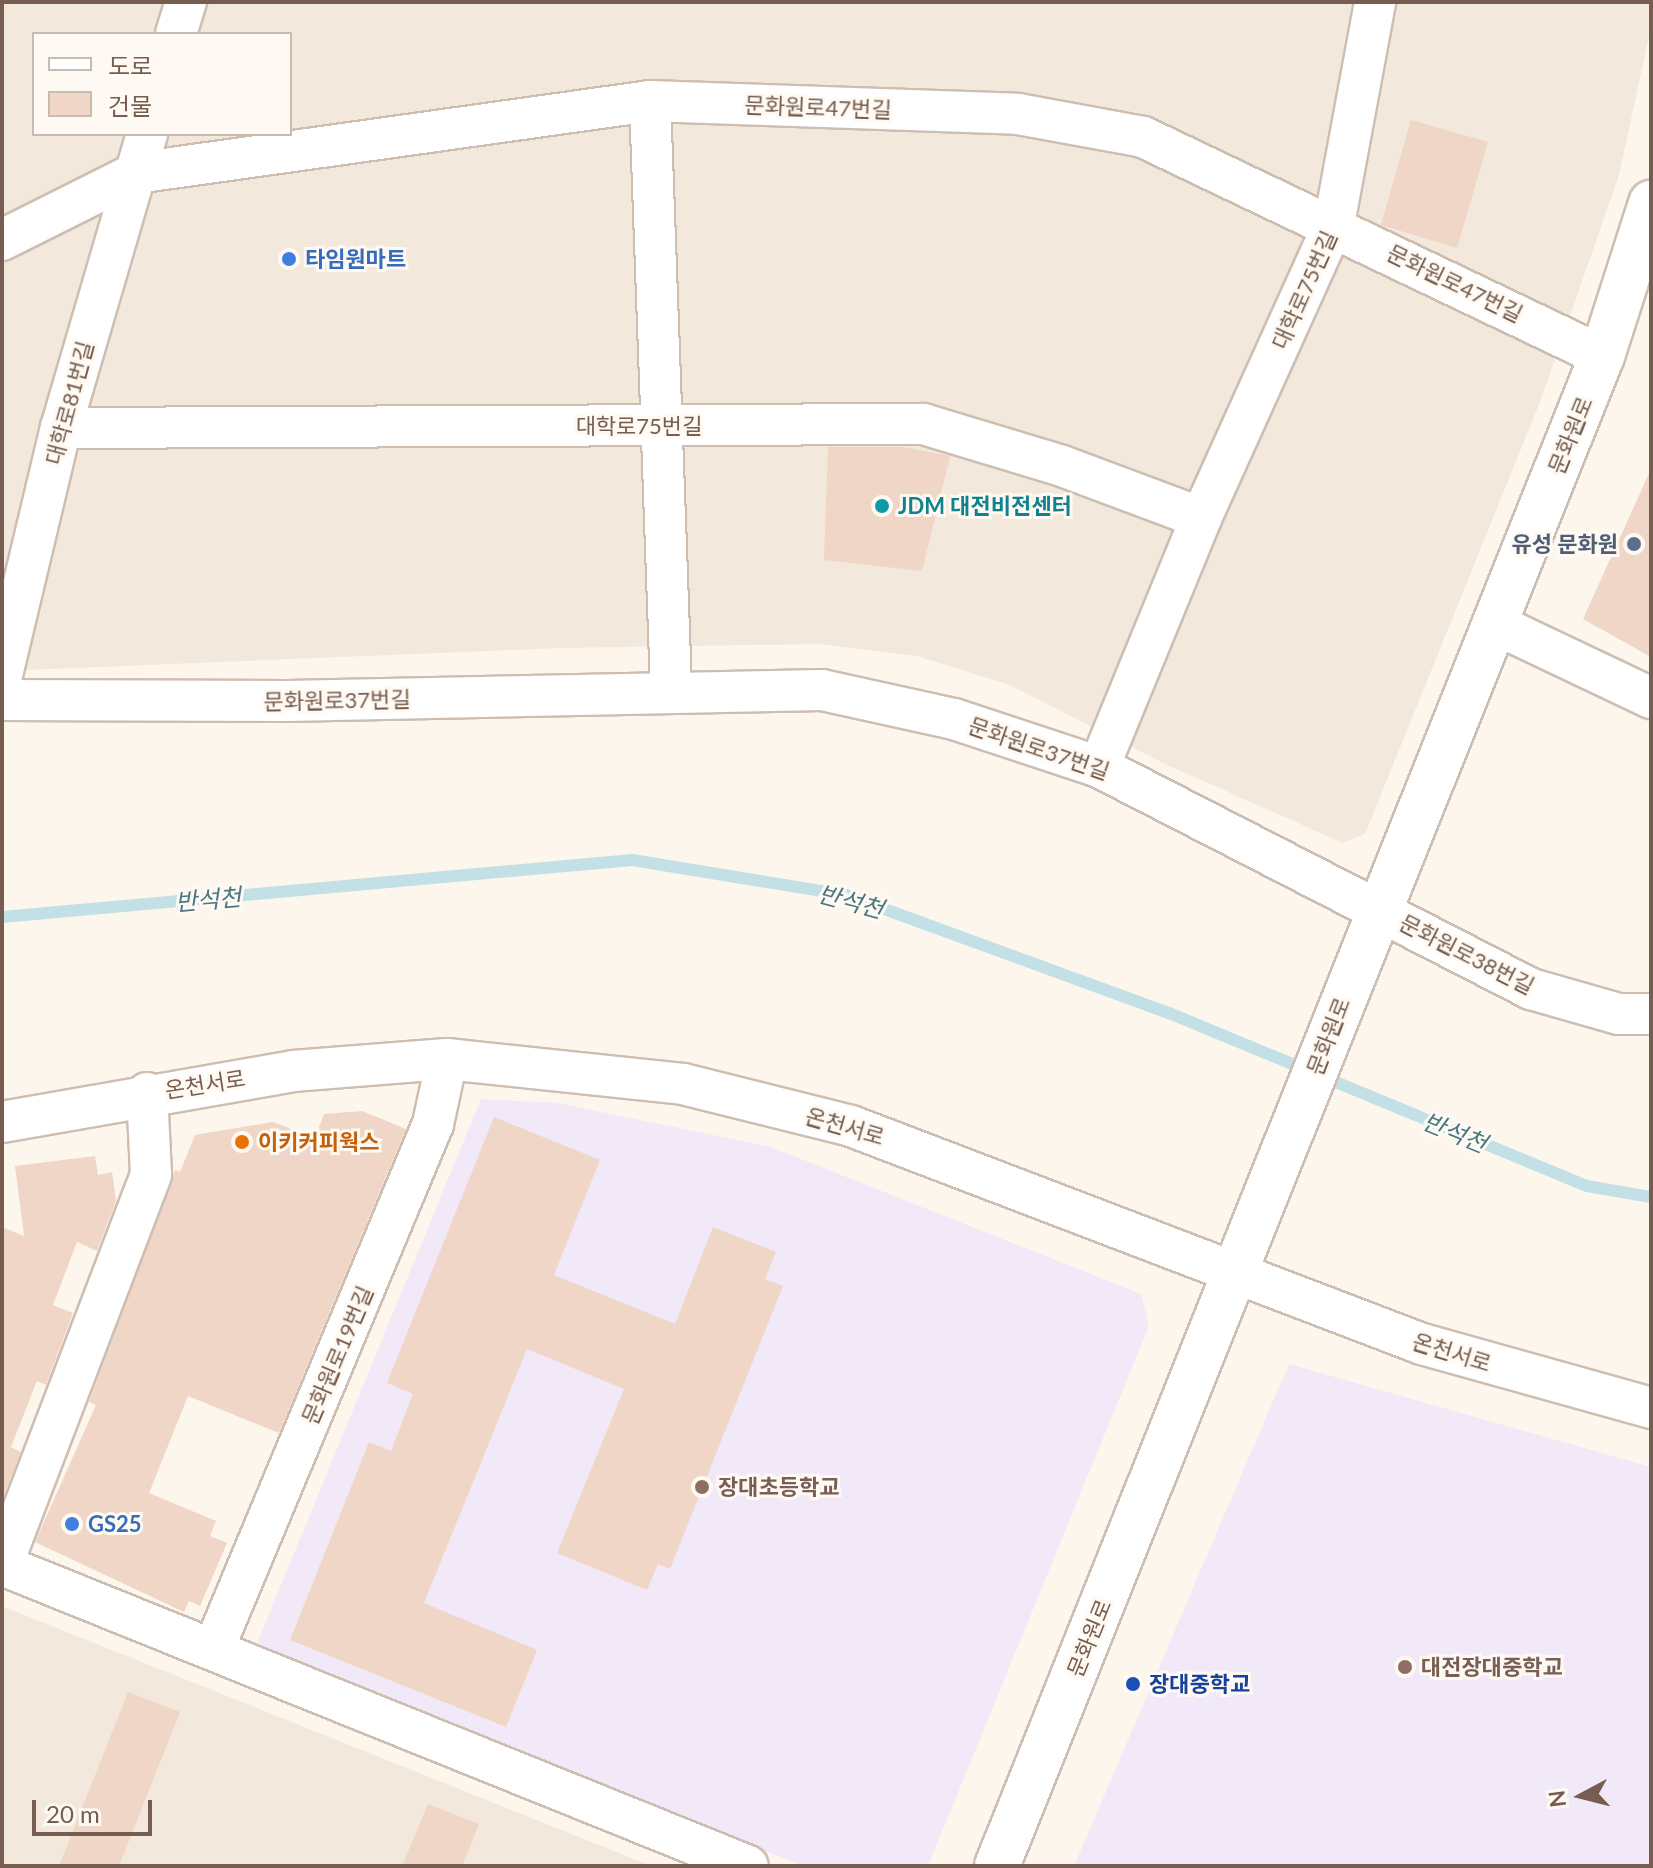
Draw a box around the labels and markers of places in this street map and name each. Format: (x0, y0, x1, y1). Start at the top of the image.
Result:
place label: 타임원마트 (305, 246, 406, 272)
marker: 타임원마트 (280, 250, 298, 268)
place label: JDM 대전비전센터 (898, 493, 1072, 519)
marker: JDM 대전비전센터 (873, 497, 891, 515)
place label: 유성 문화원 (1511, 531, 1618, 557)
marker: 유성 문화원 (1625, 535, 1643, 553)
place label: 이키커피웍스 (258, 1129, 379, 1155)
marker: 이키커피웍스 (233, 1133, 251, 1151)
place label: 장대초등학교 (718, 1474, 839, 1500)
marker: 장대초등학교 (693, 1478, 711, 1496)
place label: GS25 (88, 1511, 142, 1537)
marker: GS25 (63, 1515, 81, 1533)
place label: 대전장대중학교 (1421, 1654, 1563, 1680)
marker: 대전장대중학교 (1396, 1658, 1414, 1676)
place label: 장대중학교 (1149, 1671, 1250, 1697)
marker: 장대중학교 (1124, 1675, 1142, 1693)

